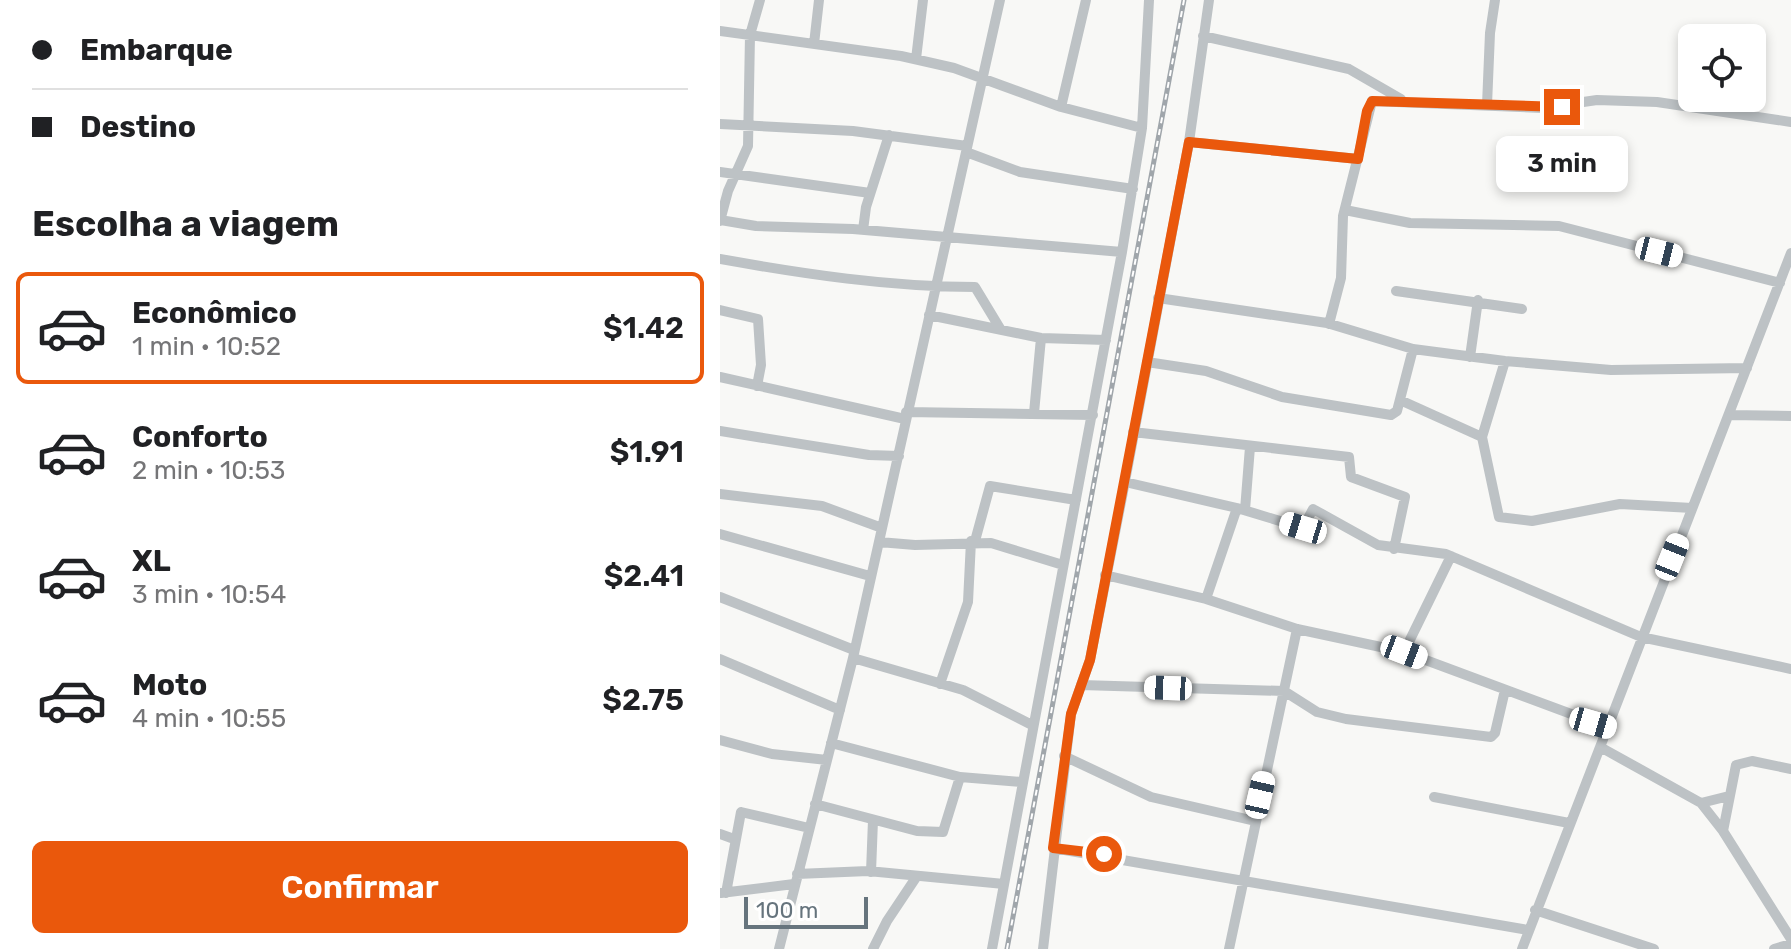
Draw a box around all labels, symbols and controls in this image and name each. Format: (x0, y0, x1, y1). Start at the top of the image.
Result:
map controls (1678, 24, 1766, 112)
button: locate (1678, 24, 1766, 112)
text: Embarque (80, 32, 233, 68)
route end (1544, 89, 1580, 125)
text: Destino (80, 109, 196, 145)
callout: 3 min (1496, 135, 1628, 191)
text: 3 min (1527, 148, 1597, 179)
text: Escolha a viagem (32, 202, 339, 245)
car (1633, 235, 1685, 269)
icon: car (36, 292, 108, 364)
text: Econômico (132, 295, 297, 331)
text: $1.42 (603, 310, 684, 346)
text: 1 min · 10:52 (132, 331, 281, 362)
icon: car (36, 416, 108, 488)
text: Conforto (132, 419, 268, 455)
text: $1.91 (610, 434, 684, 470)
text: 2 min · 10:53 (132, 455, 285, 486)
car (1277, 510, 1329, 546)
car (1652, 530, 1692, 584)
icon: car (36, 540, 108, 612)
text: XL (132, 543, 171, 579)
text: $2.41 (604, 558, 684, 594)
text: 3 min · 10:54 (132, 579, 286, 610)
car (1377, 632, 1431, 672)
icon: car (36, 664, 108, 736)
text: Moto (132, 667, 207, 703)
car (1144, 675, 1192, 701)
text: $2.75 (602, 682, 684, 718)
text: 4 min · 10:55 (132, 703, 286, 734)
car (1567, 705, 1619, 741)
car (1243, 769, 1277, 821)
route start (1086, 836, 1122, 872)
button: Confirmar (32, 841, 688, 933)
scale bar (744, 893, 868, 929)
text: 100 m (756, 897, 818, 924)

